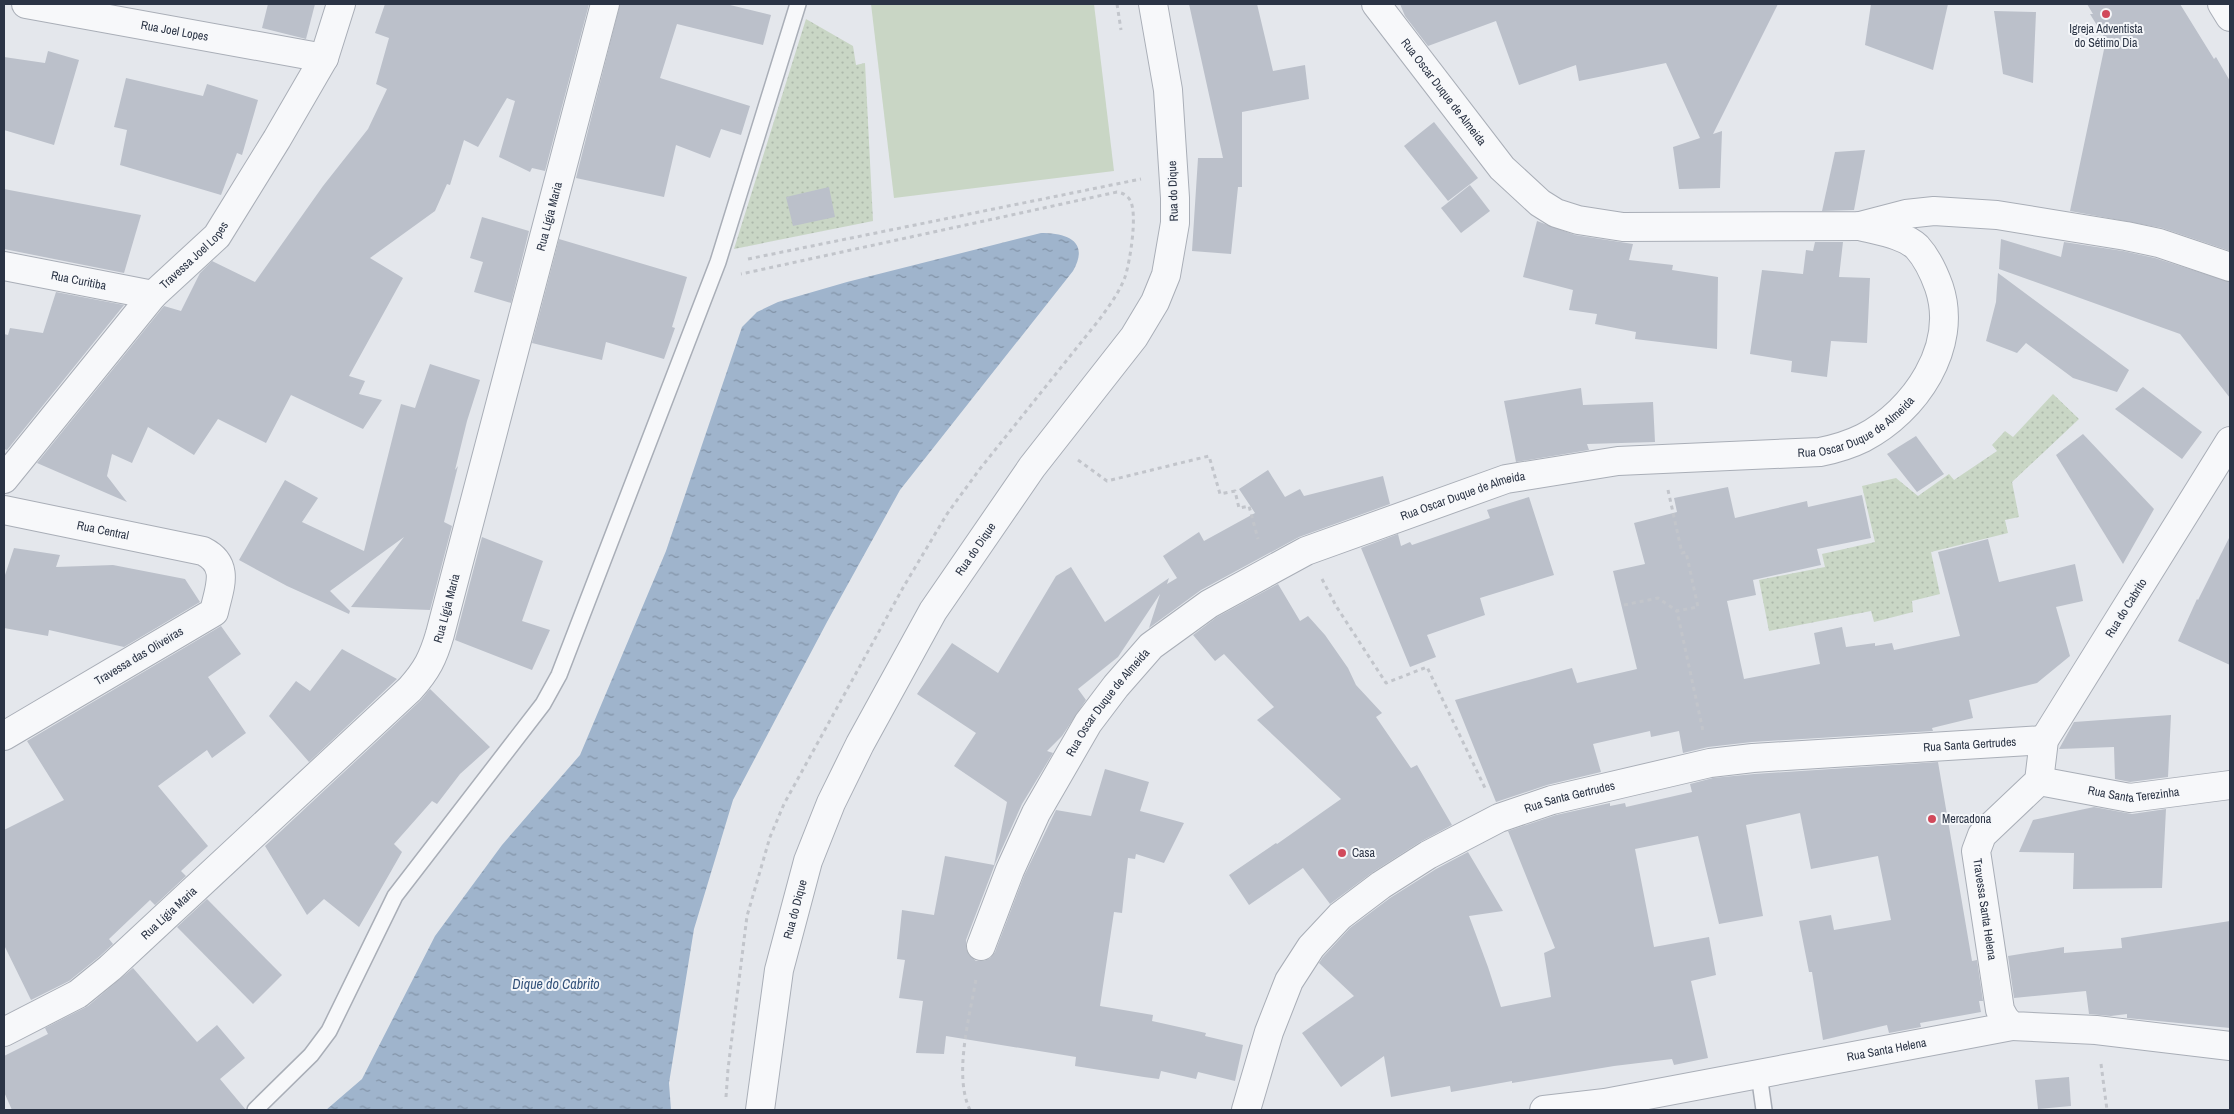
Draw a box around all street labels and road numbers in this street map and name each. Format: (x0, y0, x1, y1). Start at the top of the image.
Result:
street label: Rua Joel Lopes (139, 17, 210, 45)
street label: Rua Oscar Duque de Almeida (1397, 35, 1490, 149)
street label: Rua do Dique (1164, 160, 1182, 222)
street label: Rua Lígia Maria (533, 180, 566, 253)
street label: Travessa Joel Lopes (156, 219, 232, 293)
street label: Rua Curitiba (50, 267, 108, 294)
street label: Rua Oscar Duque de Almeida (1797, 393, 1918, 461)
street label: Rua Oscar Duque de Almeida (1398, 468, 1527, 524)
street label: Rua Central (76, 517, 130, 544)
street label: Rua do Dique (952, 520, 999, 579)
street label: Rua Lígia Maria (430, 572, 464, 645)
street label: Rua do Cabrito (2102, 575, 2150, 641)
street label: Travessa das Oliveiras (92, 623, 186, 689)
street label: Rua Oscar Duque de Almeida (1062, 645, 1153, 759)
street label: Rua Santa Gertrudes (1923, 734, 2017, 755)
street label: Rua Santa Gertrudes (1522, 778, 1617, 817)
street label: Rua Santa Terezinha (2086, 782, 2181, 806)
street label: Travessa Santa Helena (1969, 857, 2000, 962)
street label: Rua do Dique (780, 878, 811, 941)
street label: Rua Lígia Maria (138, 883, 201, 943)
street label: Rua Santa Helena (1846, 1034, 1928, 1065)

